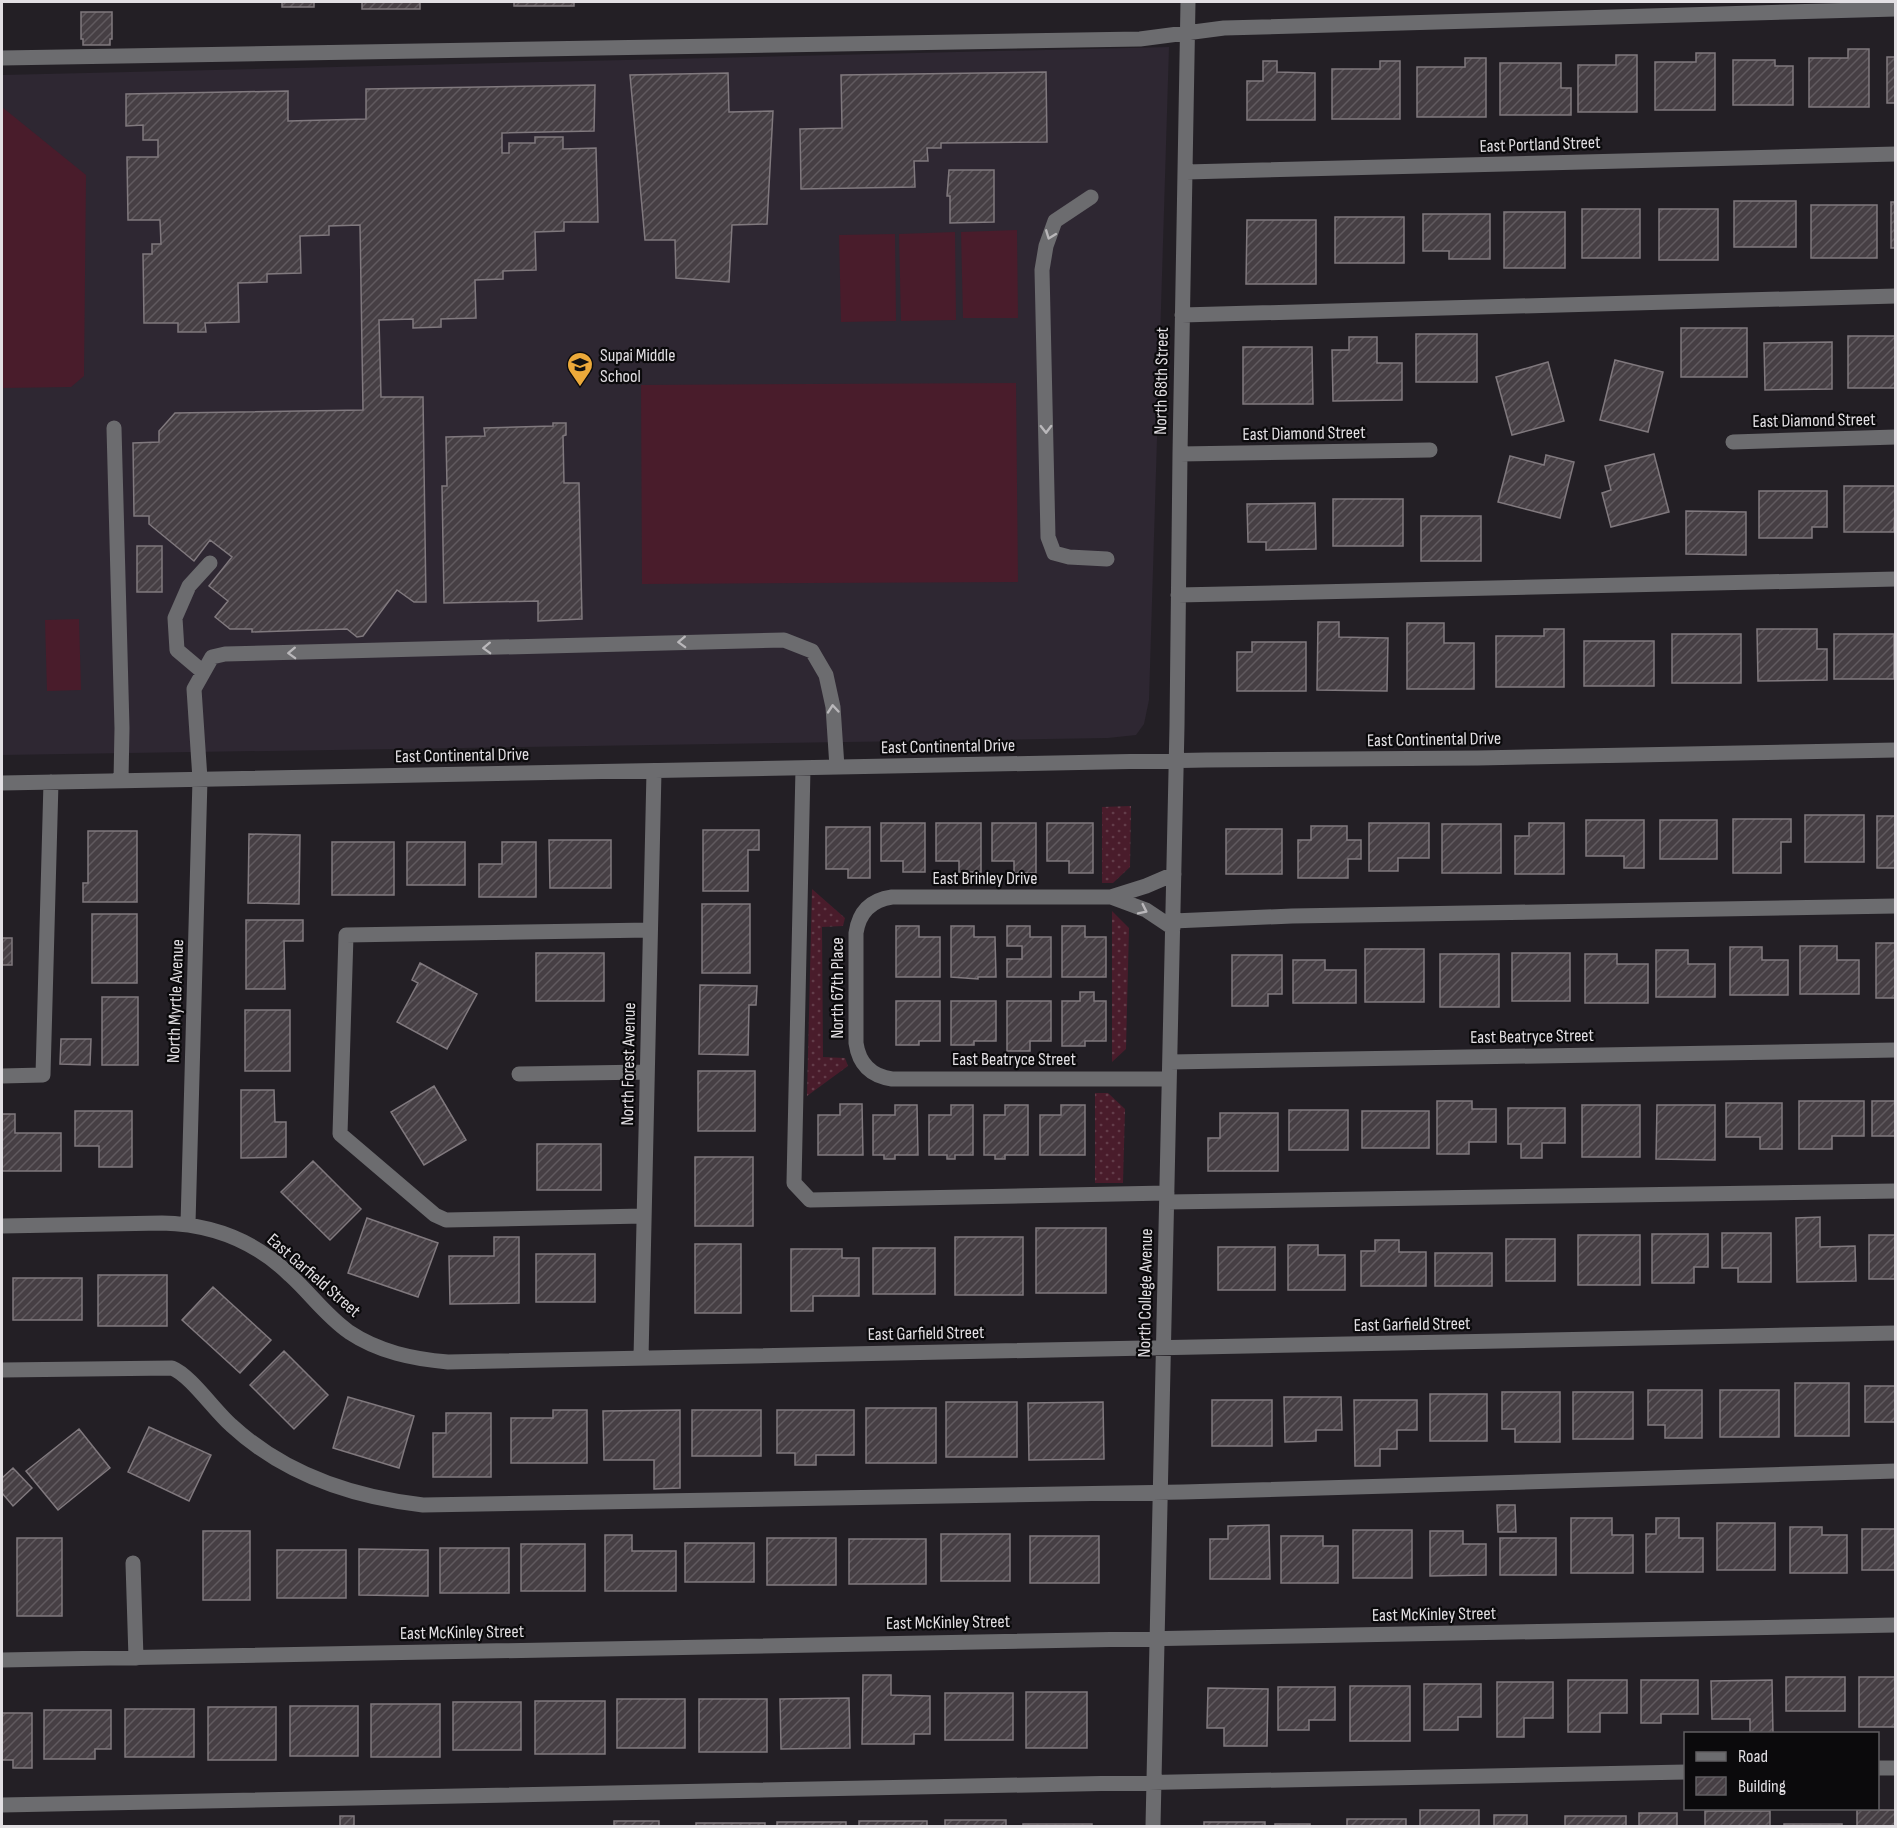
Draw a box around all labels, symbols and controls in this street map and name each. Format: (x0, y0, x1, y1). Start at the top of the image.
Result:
street label: East Portland Street (1479, 132, 1601, 157)
one-way arrow (1045, 229, 1057, 240)
street label: North 68th Street (1150, 326, 1173, 435)
place label: Supai Middle School (600, 345, 675, 387)
school or university icon: Supai Middle School (565, 350, 595, 388)
street label: East Diamond Street (1752, 409, 1876, 432)
street label: East Diamond Street (1242, 422, 1366, 445)
one-way arrow (1039, 424, 1052, 433)
one-way arrow (677, 636, 686, 649)
one-way arrow (482, 641, 491, 654)
one-way arrow (288, 646, 297, 659)
one-way arrow (827, 705, 840, 714)
street label: East Continental Drive (1367, 728, 1501, 751)
street label: East Continental Drive (881, 735, 1015, 758)
street label: East Continental Drive (395, 744, 529, 767)
street label: East Brinley Drive (933, 868, 1037, 889)
one-way arrow (1137, 903, 1148, 915)
street label: North 67th Place (827, 937, 848, 1039)
street label: North Myrtle Avenue (163, 939, 188, 1063)
street label: North Forest Avenue (617, 1002, 640, 1126)
street label: East Beatryce Street (1470, 1025, 1595, 1048)
street label: East Beatryce Street (952, 1049, 1076, 1070)
street label: North College Avenue (1134, 1228, 1157, 1358)
street label: East Garfield Street (263, 1229, 365, 1322)
street label: East Garfield Street (1353, 1313, 1471, 1336)
street label: East Garfield Street (867, 1322, 985, 1345)
street label: East McKinley Street (1372, 1603, 1497, 1626)
street label: East McKinley Street (886, 1611, 1011, 1634)
street label: East McKinley Street (400, 1621, 525, 1644)
legend (1684, 1732, 1879, 1810)
text: Road (1738, 1746, 1768, 1767)
text: Building (1738, 1776, 1786, 1797)

